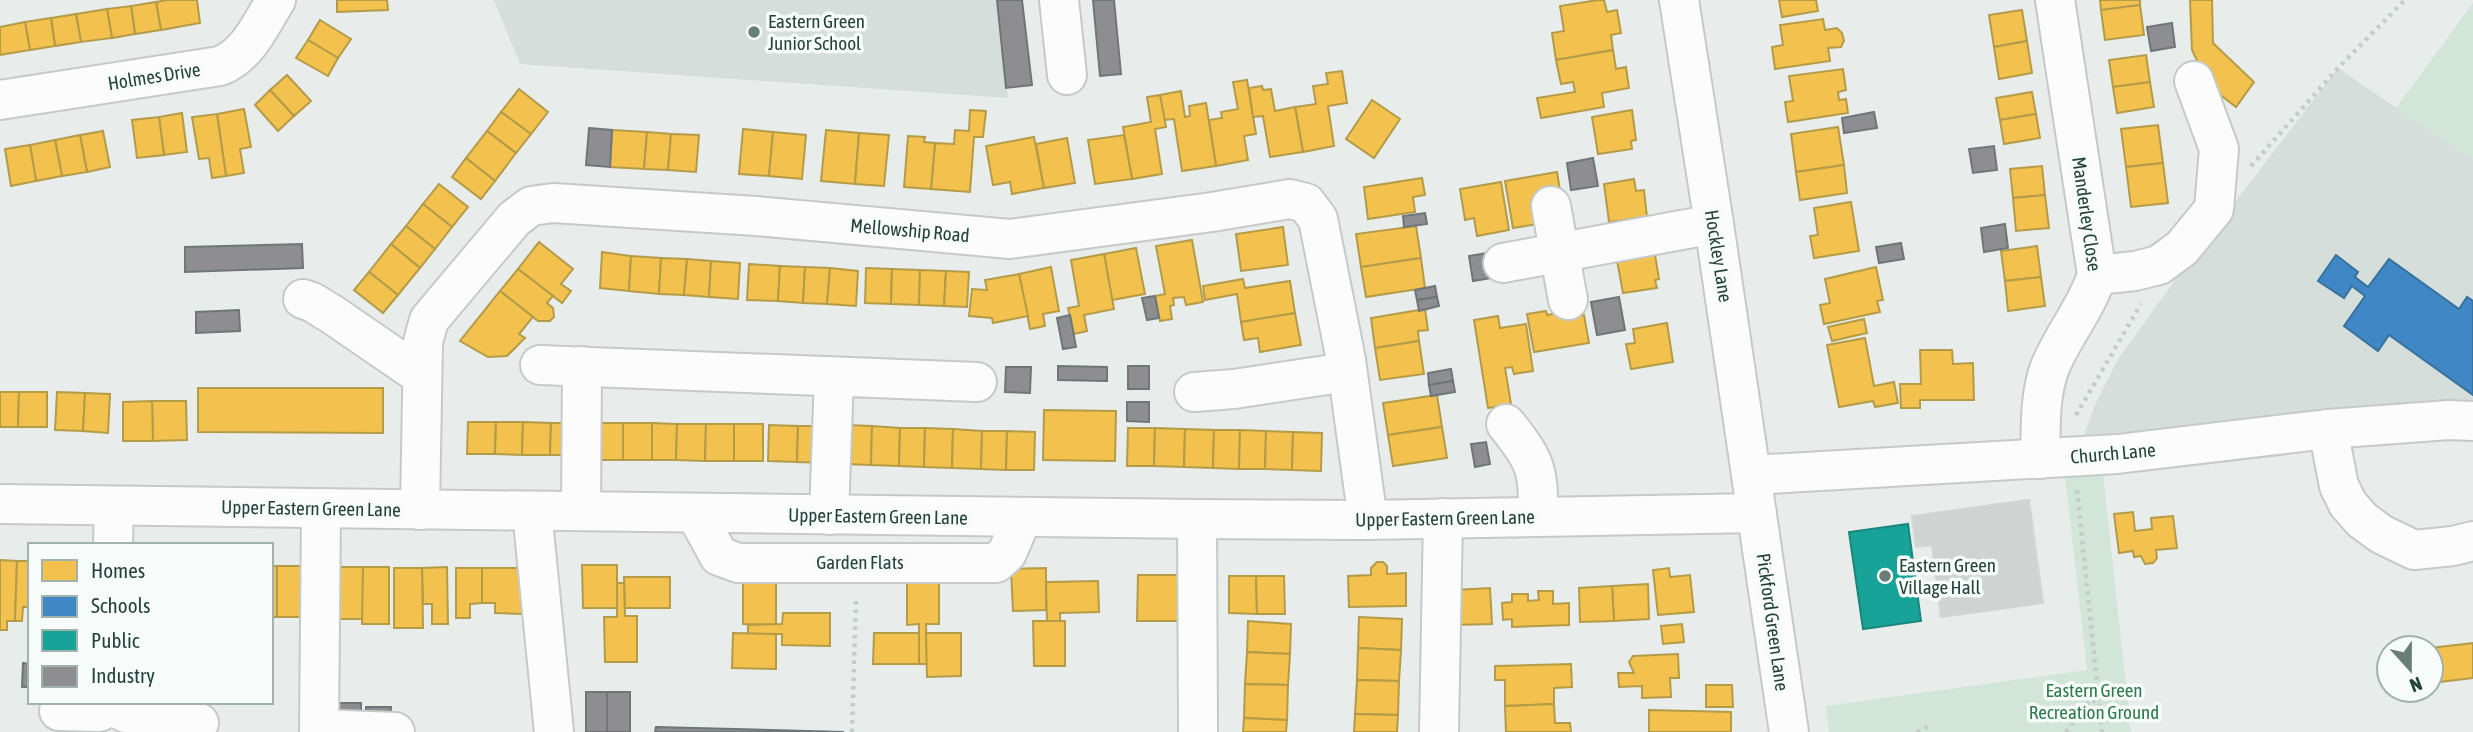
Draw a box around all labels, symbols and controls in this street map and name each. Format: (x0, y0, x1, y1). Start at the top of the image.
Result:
place label: Eastern Green Junior School (768, 10, 865, 54)
marker: Eastern Green Junior School (746, 24, 762, 40)
street label: Holmes Drive (106, 58, 202, 94)
street label: Manderley Close (2068, 155, 2106, 273)
street label: Hockley Lane (1701, 208, 1737, 304)
street label: Mellowship Road (850, 214, 970, 246)
street label: Church Lane (2069, 438, 2157, 468)
street label: Upper Eastern Green Lane (221, 495, 401, 521)
street label: Upper Eastern Green Lane (788, 503, 968, 529)
street label: Upper Eastern Green Lane (1355, 505, 1535, 531)
legend (28, 543, 273, 704)
street label: Garden Flats (816, 551, 904, 573)
street label: Pickford Green Lane (1752, 552, 1794, 692)
place label: Eastern Green Village Hall (1899, 554, 1996, 598)
text: Homes (91, 558, 145, 582)
marker: Eastern Green Village Hall (1877, 568, 1893, 584)
text: Schools (91, 593, 151, 617)
text: Public (91, 628, 140, 652)
north arrow (2375, 634, 2445, 704)
text: Industry (91, 663, 155, 687)
text: N (2407, 673, 2425, 697)
park label: Eastern Green Recreation Ground (2029, 679, 2159, 723)

